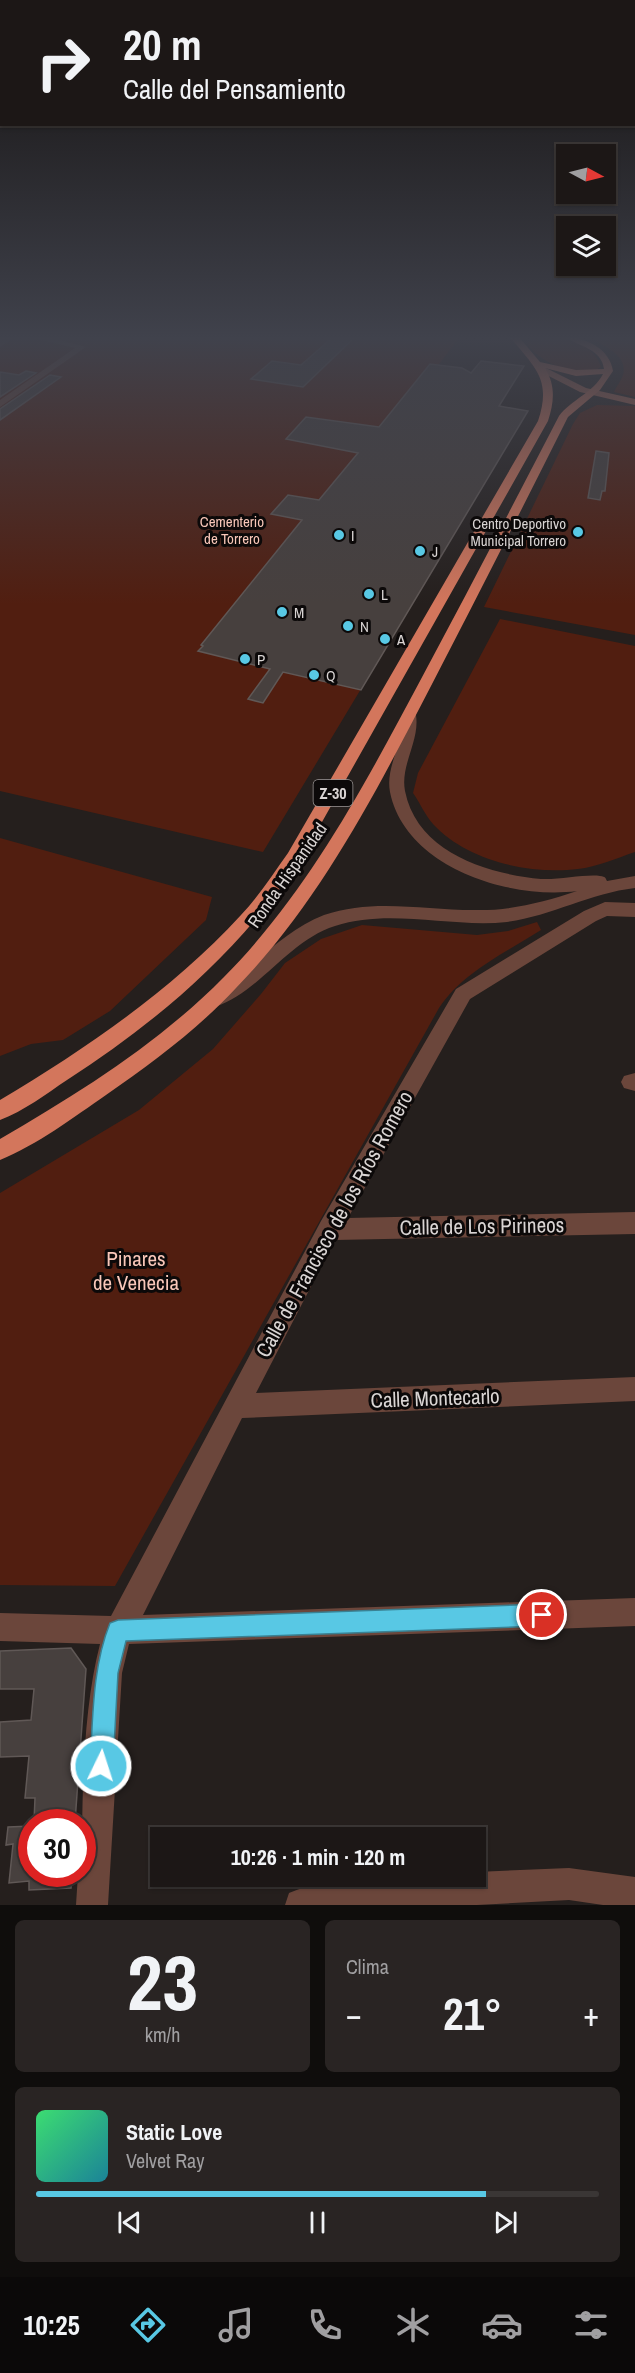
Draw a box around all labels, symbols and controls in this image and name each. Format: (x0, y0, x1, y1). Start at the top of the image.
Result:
text: 20 m (123, 17, 202, 73)
icon: right (24, 24, 102, 102)
text: Calle del Pensamiento (123, 71, 346, 107)
north arrow (556, 144, 616, 204)
map controls (556, 144, 616, 276)
button: layers (556, 216, 616, 276)
park label: Cementerio de Torrero (200, 511, 264, 549)
place label: Centro Deportivo Municipal Torrero (471, 513, 566, 551)
place label: I (351, 525, 354, 546)
marker: Centro Deportivo Municipal Torrero (571, 525, 585, 539)
marker: I (332, 528, 346, 542)
place label: J (432, 541, 438, 562)
marker: J (413, 544, 427, 558)
place label: L (381, 584, 388, 605)
marker: L (362, 587, 376, 601)
place label: M (294, 602, 304, 623)
marker: M (275, 605, 289, 619)
place label: N (360, 616, 369, 637)
marker: N (341, 619, 355, 633)
place label: A (396, 629, 406, 650)
marker: A (378, 632, 392, 646)
place label: P (257, 649, 265, 670)
marker: P (238, 652, 252, 666)
place label: Q (326, 665, 336, 686)
marker: Q (307, 668, 321, 682)
road number: Z-30 (314, 780, 352, 806)
street label: Ronda Hispanidad (241, 817, 333, 933)
street label: Calle de Francisco de los Ríos Romero (248, 1086, 420, 1362)
street label: Calle de Los Pirineos (399, 1210, 565, 1242)
park label: Pinares de Venecia (93, 1244, 180, 1297)
street label: Calle Montecarlo (370, 1381, 500, 1415)
pin (516, 1589, 567, 1640)
icon: arrive (525, 1598, 558, 1631)
position arrow (69, 1734, 133, 1798)
speed limit sign: 30 (18, 1809, 96, 1887)
text: 10:26 · 1 min · 120 m (231, 1842, 405, 1872)
text: 23 (127, 1929, 198, 2034)
text: Clima (346, 1953, 389, 1980)
text: 21° (443, 1983, 502, 2044)
text: − (346, 1992, 362, 2036)
text: + (583, 1992, 599, 2036)
text: km/h (145, 2021, 180, 2048)
text: Static Love (126, 2117, 222, 2147)
text: Velvet Ray (126, 2147, 204, 2174)
icon: previous (113, 2206, 146, 2239)
icon: pause (301, 2206, 334, 2239)
icon: next (489, 2206, 522, 2239)
icon: directions (127, 2304, 169, 2346)
icon: music (215, 2304, 257, 2346)
icon: phone (304, 2304, 346, 2346)
icon: climate (392, 2304, 434, 2346)
icon: car (481, 2304, 523, 2346)
icon: filters (570, 2304, 612, 2346)
text: 10:25 (23, 2307, 80, 2343)

